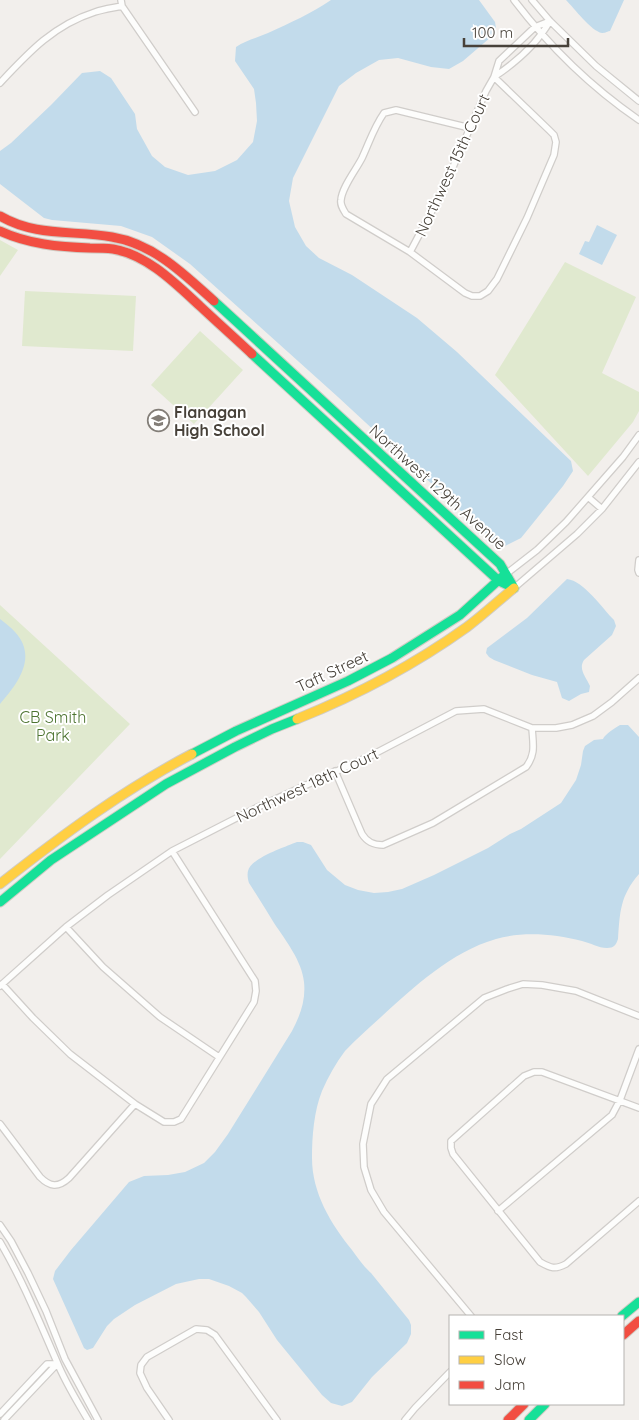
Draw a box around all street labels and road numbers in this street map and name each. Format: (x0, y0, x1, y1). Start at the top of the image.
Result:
street label: Northwest 15th Court (410, 91, 494, 239)
street label: Northwest 129th Avenue (365, 420, 511, 554)
street label: Taft Street (293, 646, 371, 696)
street label: Northwest 18th Court (233, 743, 381, 827)

